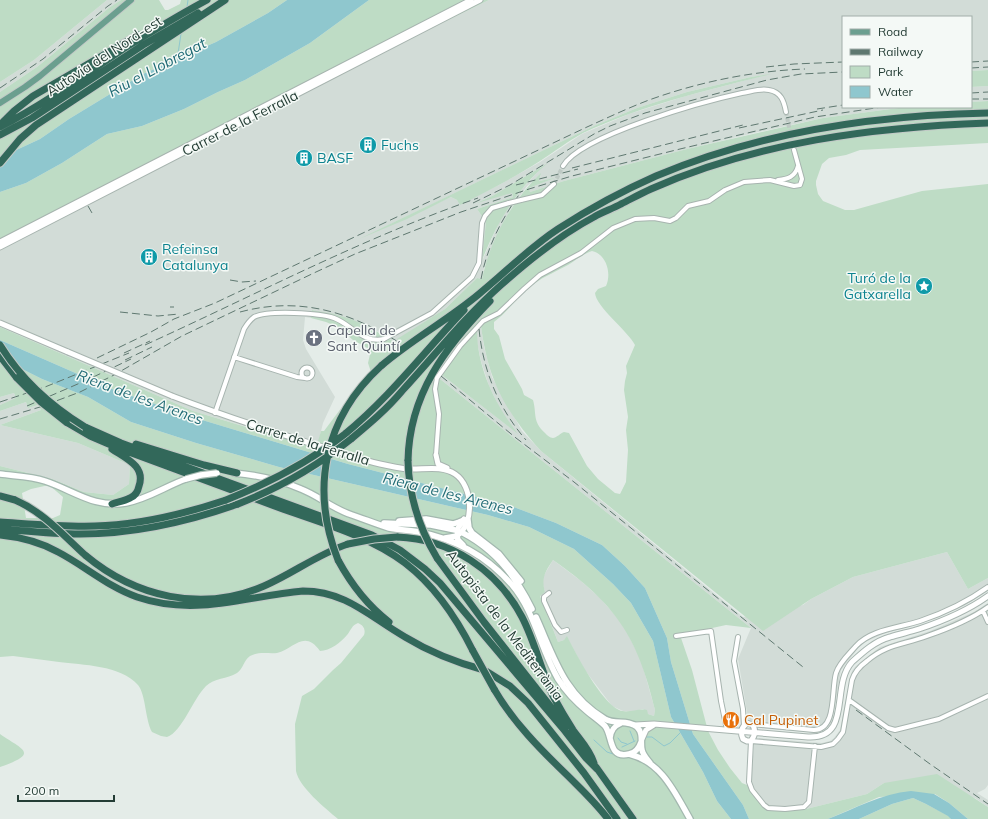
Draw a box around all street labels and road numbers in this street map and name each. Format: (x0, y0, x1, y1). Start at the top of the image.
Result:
street label: Autovia del Nord-est (43, 12, 165, 100)
street label: Carrer de la Ferralla (179, 86, 301, 160)
street label: Carrer de la Ferralla (244, 415, 372, 469)
street label: Autopista de la Mediterrània (442, 546, 568, 704)

